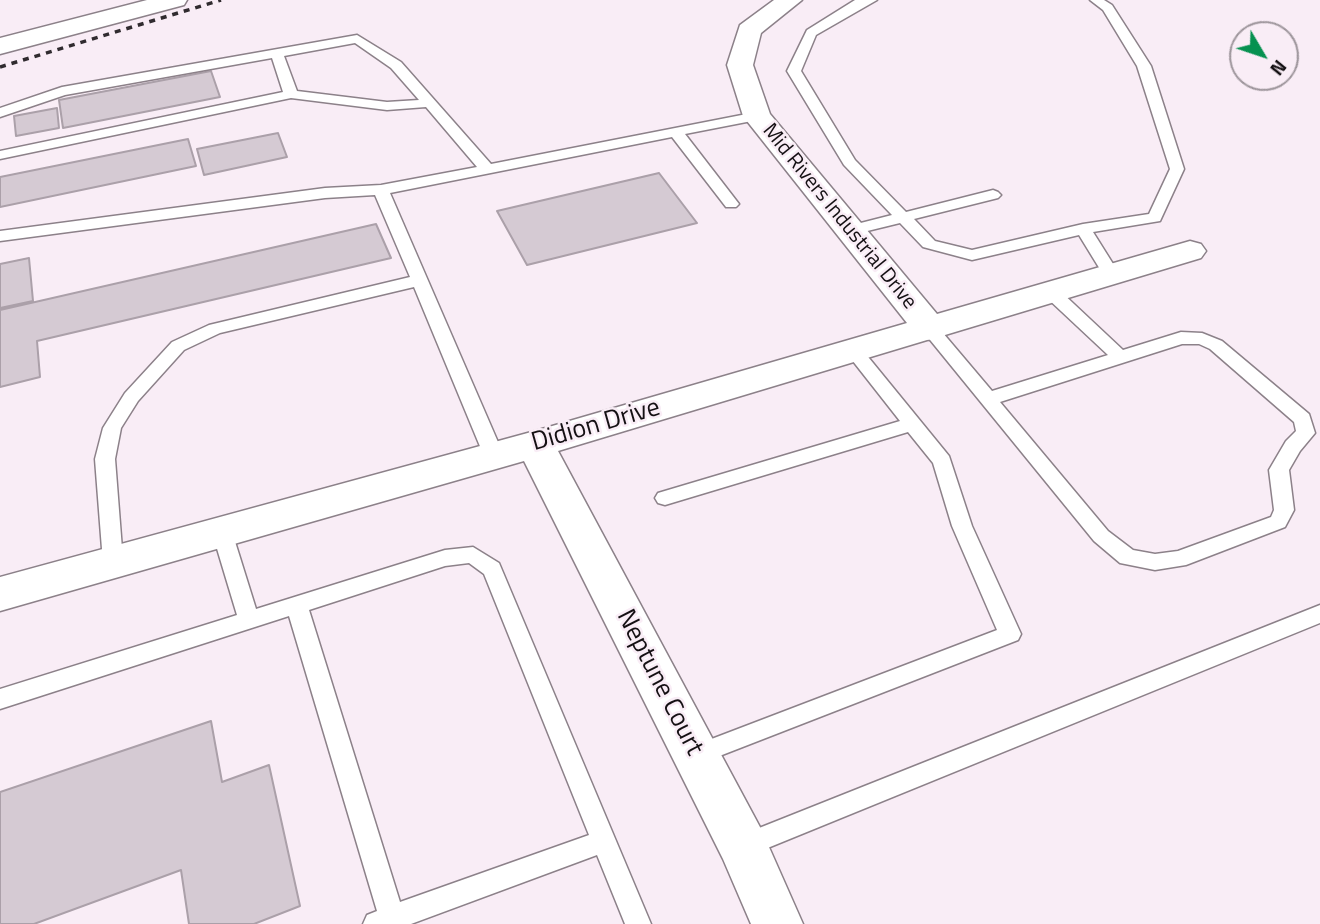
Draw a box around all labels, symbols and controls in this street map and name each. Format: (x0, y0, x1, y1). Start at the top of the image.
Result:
north arrow (1229, 21, 1299, 91)
text: N (1264, 54, 1295, 83)
street label: Mid Rivers Industrial Drive (756, 119, 922, 315)
street label: Didion Drive (528, 393, 664, 459)
street label: Neptune Court (609, 605, 709, 761)

